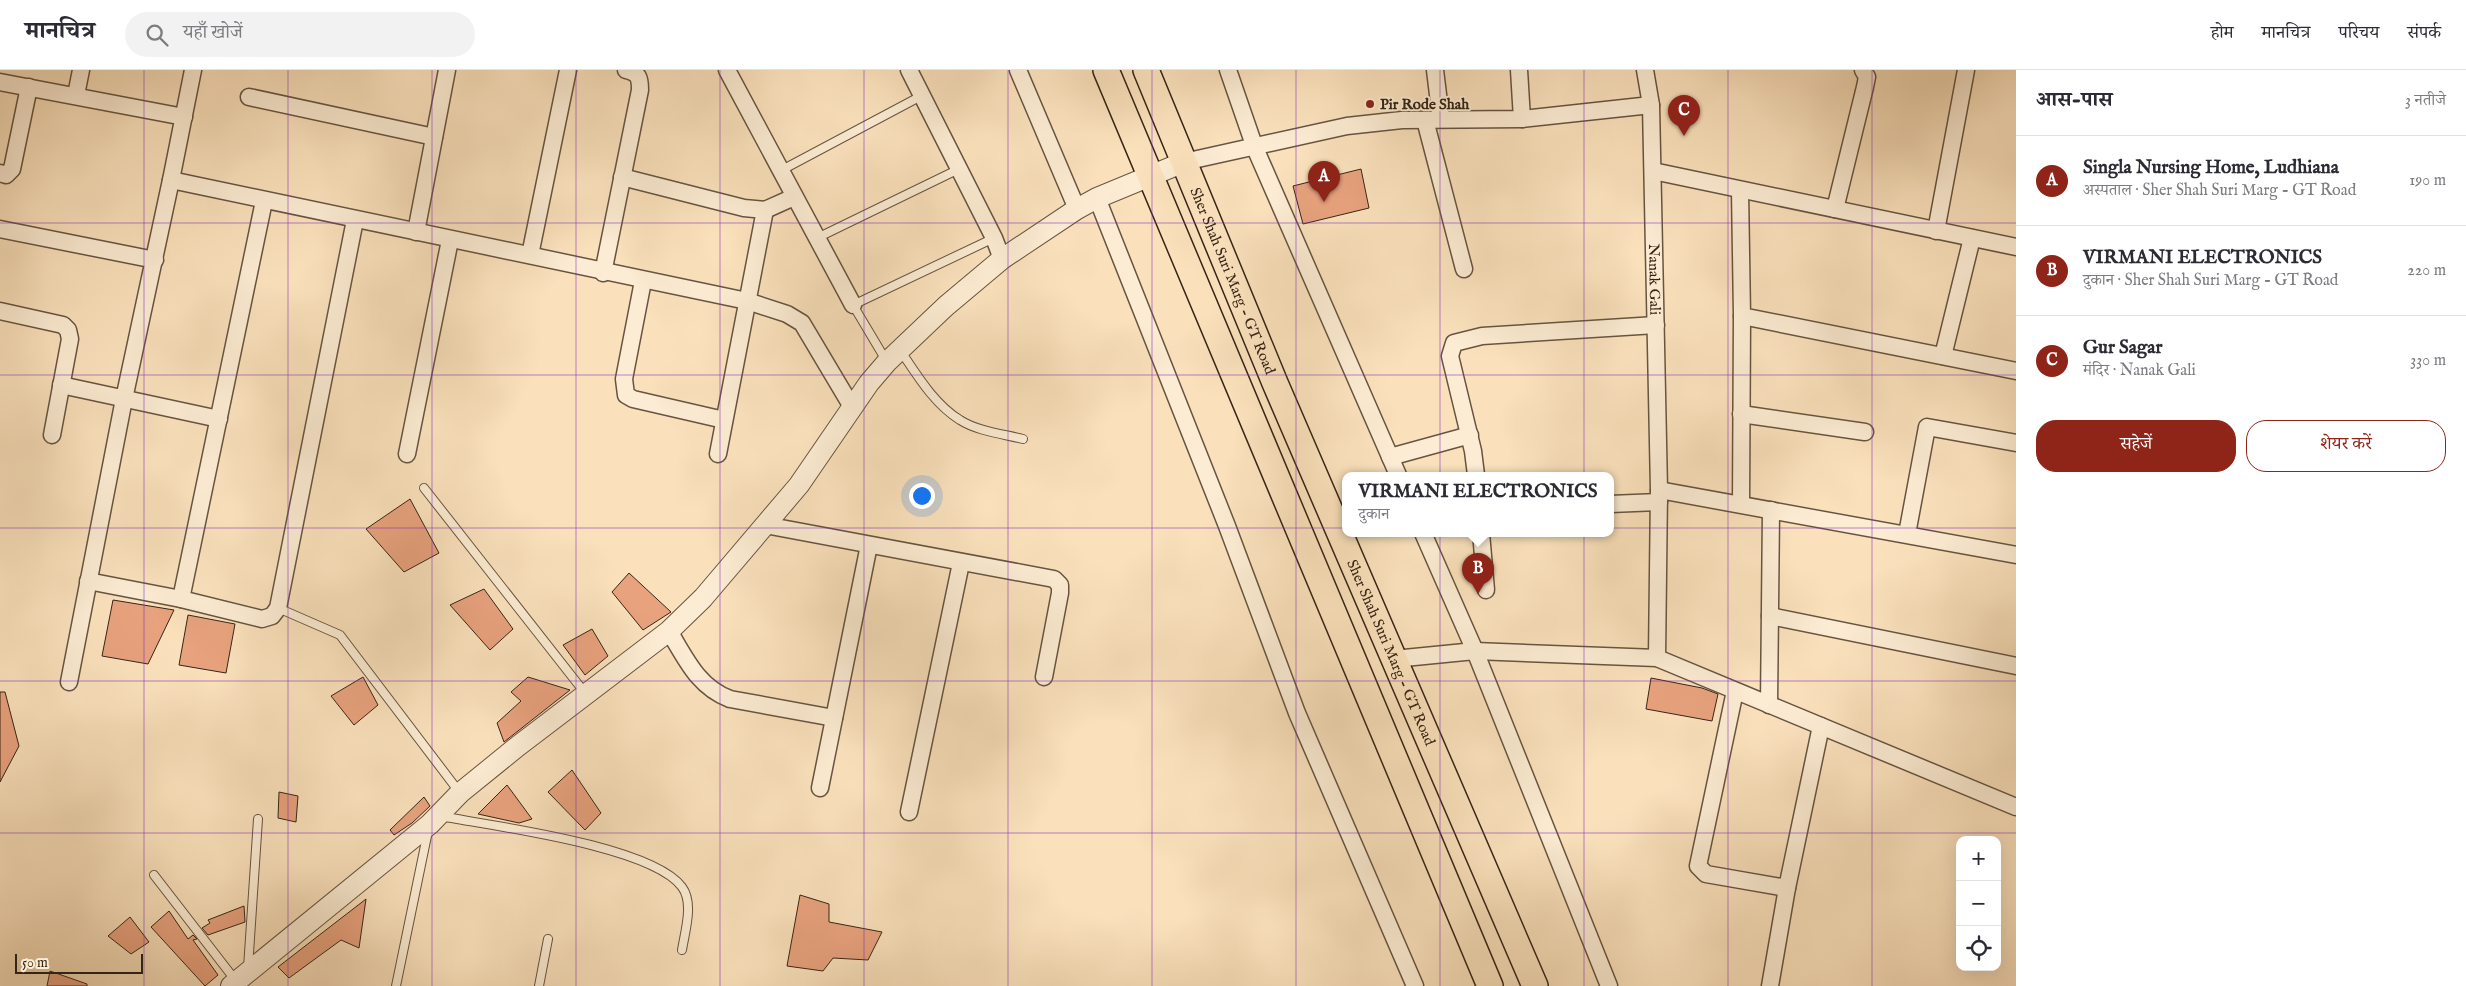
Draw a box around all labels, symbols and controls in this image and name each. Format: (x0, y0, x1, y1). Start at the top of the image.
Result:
search box (125, 12, 475, 57)
text: मानचित्र (25, 16, 95, 47)
icon: search (143, 21, 171, 49)
text: यहाँ खोजें (183, 21, 243, 45)
text: होम (2211, 22, 2234, 45)
text: मानचित्र (2262, 22, 2310, 45)
text: परिचय (2338, 22, 2379, 45)
text: संपर्क (2407, 22, 2441, 45)
text: आस-पास (2036, 87, 2113, 114)
text: 3 नतीजे (2405, 91, 2446, 111)
place label: Pir Rode Shah (1380, 95, 1470, 114)
pin: C (1668, 95, 1700, 136)
marker: Pir Rode Shah (1364, 98, 1376, 110)
text: Singla Nursing Home, Ludhiana (2083, 156, 2339, 180)
pin: A (1308, 161, 1340, 202)
text: A (2047, 171, 2057, 191)
text: 190 m (2409, 171, 2446, 191)
text: अस्पताल · Sher Shah Suri Marg - GT Road (2083, 181, 2356, 201)
street label: Sher Shah Suri Marg - GT Road (1186, 184, 1280, 378)
street label: Nanak Gali (1644, 244, 1665, 315)
text: VIRMANI ELECTRONICS (2083, 246, 2322, 270)
text: B (2047, 261, 2057, 281)
text: 220 m (2407, 261, 2446, 281)
text: दुकान · Sher Shah Suri Marg - GT Road (2083, 271, 2338, 291)
text: Gur Sagar (2083, 336, 2163, 360)
text: C (2046, 351, 2058, 371)
text: 330 m (2410, 351, 2446, 371)
text: मंदिर · Nanak Gali (2083, 361, 2196, 381)
button: सहेजें (2036, 420, 2236, 472)
button: शेयर करें (2246, 420, 2446, 472)
popup (1342, 472, 1614, 537)
text: VIRMANI ELECTRONICS (1359, 480, 1597, 504)
your location (909, 483, 935, 509)
text: दुकान (1359, 505, 1389, 525)
pin: B (1462, 553, 1494, 594)
street label: Sher Shah Suri Marg - GT Road (1343, 557, 1440, 749)
map controls (1956, 836, 2001, 971)
button: + (1956, 836, 2001, 881)
button: − (1956, 881, 2001, 926)
button: locate (1956, 926, 2001, 971)
scale bar (15, 951, 142, 974)
text: 50 m (22, 954, 48, 972)

